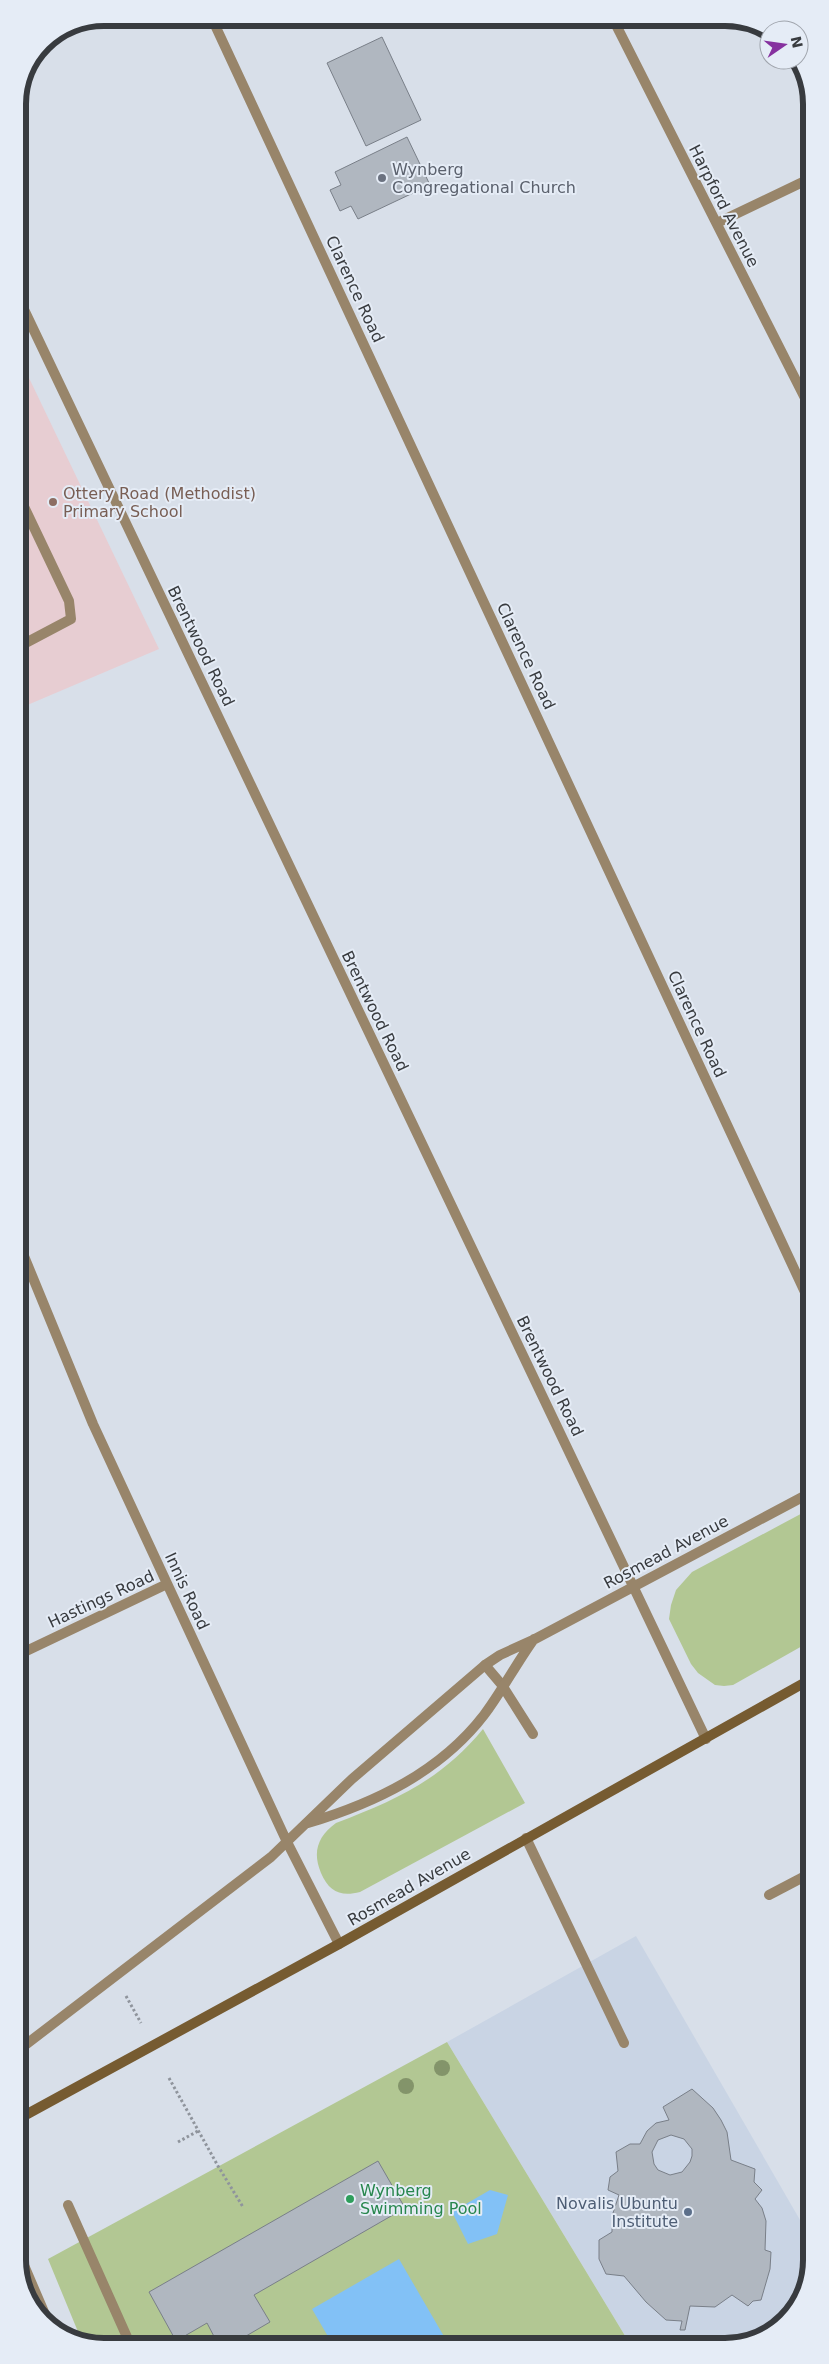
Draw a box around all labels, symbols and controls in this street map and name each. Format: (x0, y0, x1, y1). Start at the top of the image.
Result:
north arrow (759, 20, 809, 70)
text: N (788, 35, 806, 50)
street label: Harpford Avenue (685, 142, 763, 270)
place label: Wynberg Congregational Church (392, 160, 576, 197)
marker: Wynberg Congregational Church (376, 172, 388, 184)
street label: Clarence Road (322, 233, 388, 345)
place label: Ottery Road (Methodist) Primary School (63, 484, 256, 521)
marker: Ottery Road (Methodist) Primary School (47, 496, 59, 508)
street label: Brentwood Road (164, 583, 238, 709)
street label: Clarence Road (493, 600, 559, 712)
street label: Brentwood Road (338, 948, 412, 1074)
street label: Clarence Road (664, 968, 730, 1080)
street label: Brentwood Road (513, 1313, 587, 1439)
street label: Rosmead Avenue (600, 1511, 732, 1593)
street label: Innis Road (161, 1549, 213, 1633)
street label: Hastings Road (45, 1566, 157, 1632)
street label: Rosmead Avenue (344, 1844, 474, 1930)
place label: Wynberg Swimming Pool (360, 2181, 482, 2218)
marker: Wynberg Swimming Pool (344, 2193, 356, 2205)
place label: Novalis Ubuntu Institute (556, 2194, 678, 2231)
marker: Novalis Ubuntu Institute (682, 2206, 694, 2218)

